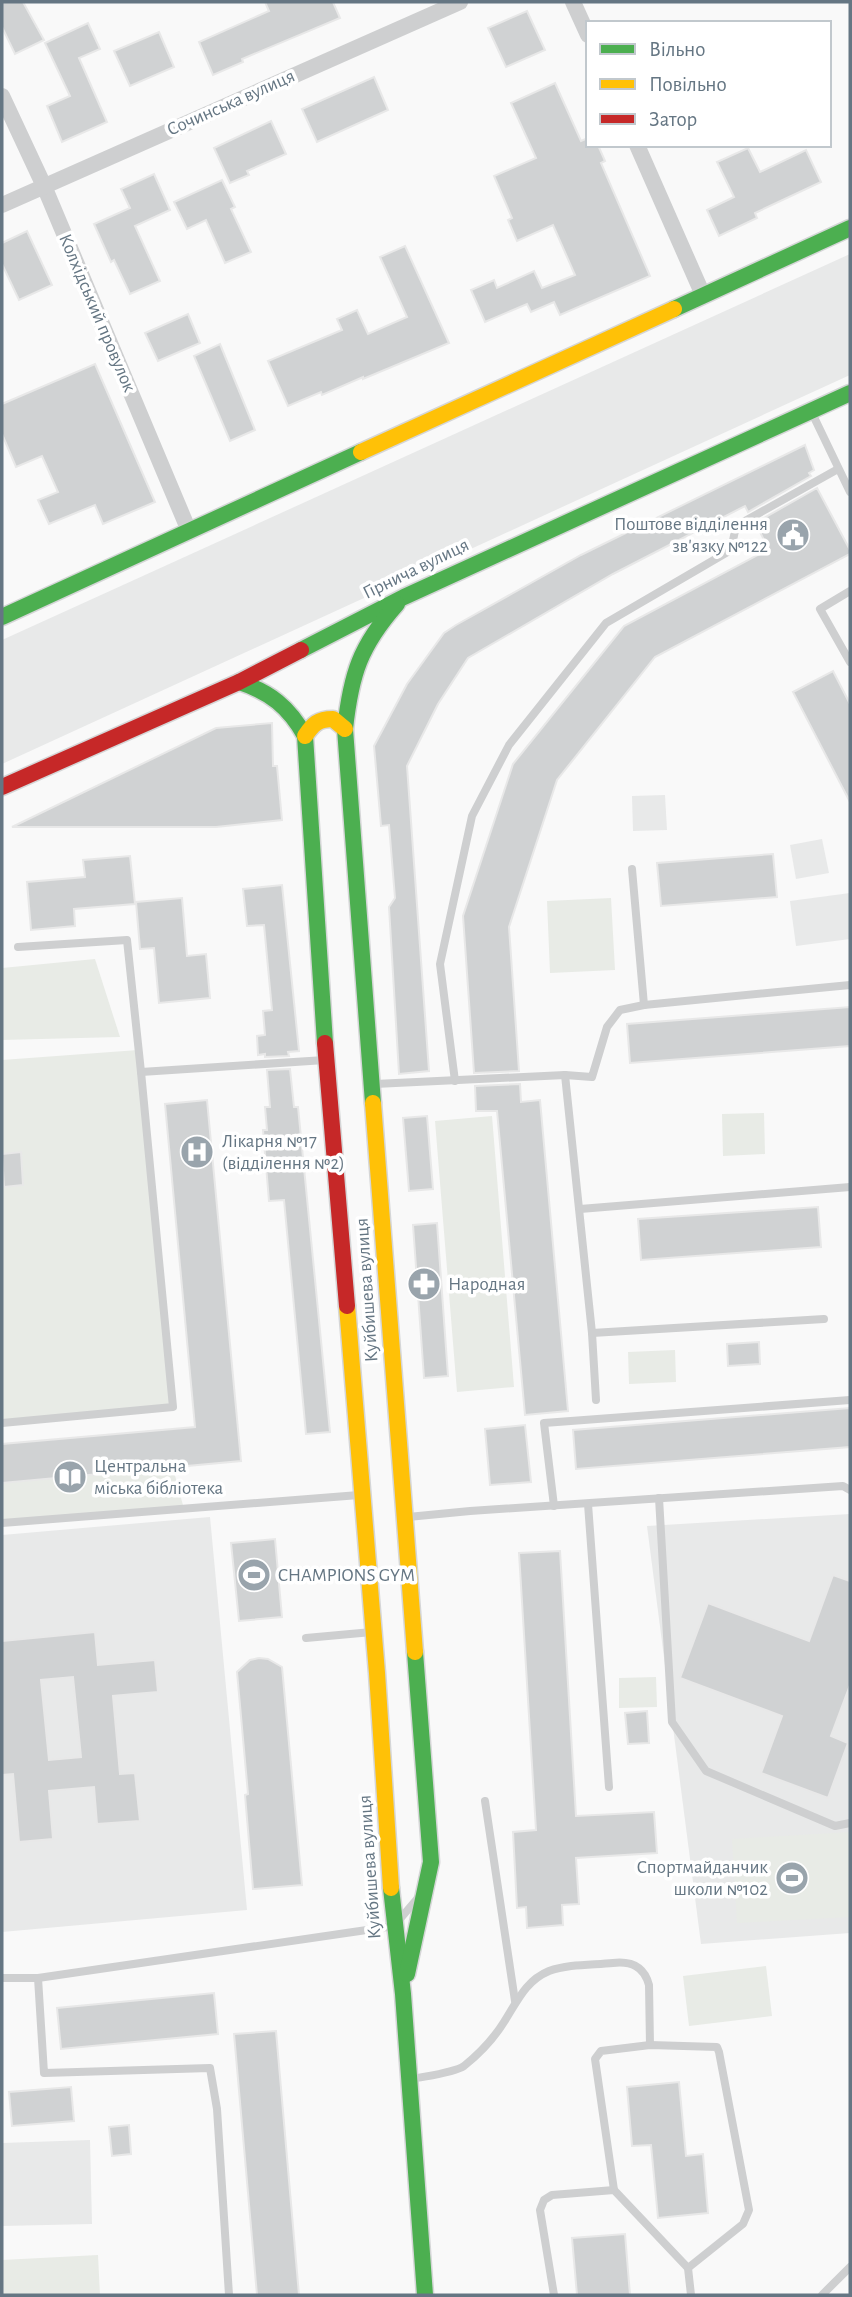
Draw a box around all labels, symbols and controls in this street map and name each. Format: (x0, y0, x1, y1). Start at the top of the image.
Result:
legend (586, 21, 831, 147)
text: Вільно (649, 39, 705, 60)
street label: Сочинська вулиця (164, 66, 298, 140)
text: Повільно (649, 74, 727, 95)
text: Затор (649, 109, 697, 130)
street label: Колхідський провулок (55, 231, 139, 395)
place label: Поштове відділення зв'язку №122 (614, 515, 768, 556)
public building icon: Поштове відділення зв'язку №122 (774, 516, 812, 554)
street label: Гірнича вулиця (360, 535, 472, 603)
place label: Лікарня №17 (відділення №2) (222, 1132, 345, 1173)
hospital icon: Лікарня №17 (відділення №2) (178, 1133, 216, 1171)
street label: Куйбишева вулиця (352, 1217, 382, 1363)
pharmacy icon: Народная (405, 1265, 443, 1303)
place label: Народная (448, 1275, 525, 1294)
place label: Центральна міська бібліотека (94, 1457, 224, 1498)
library icon: Центральна міська бібліотека (51, 1458, 89, 1496)
sports icon: CHAMPIONS GYM (235, 1556, 273, 1594)
place label: CHAMPIONS GYM (278, 1566, 415, 1585)
street label: Куйбишева вулиця (355, 1794, 385, 1940)
place label: Спортмайданчик школи №102 (637, 1858, 768, 1899)
sports icon: Спортмайданчик школи №102 (773, 1859, 811, 1897)

